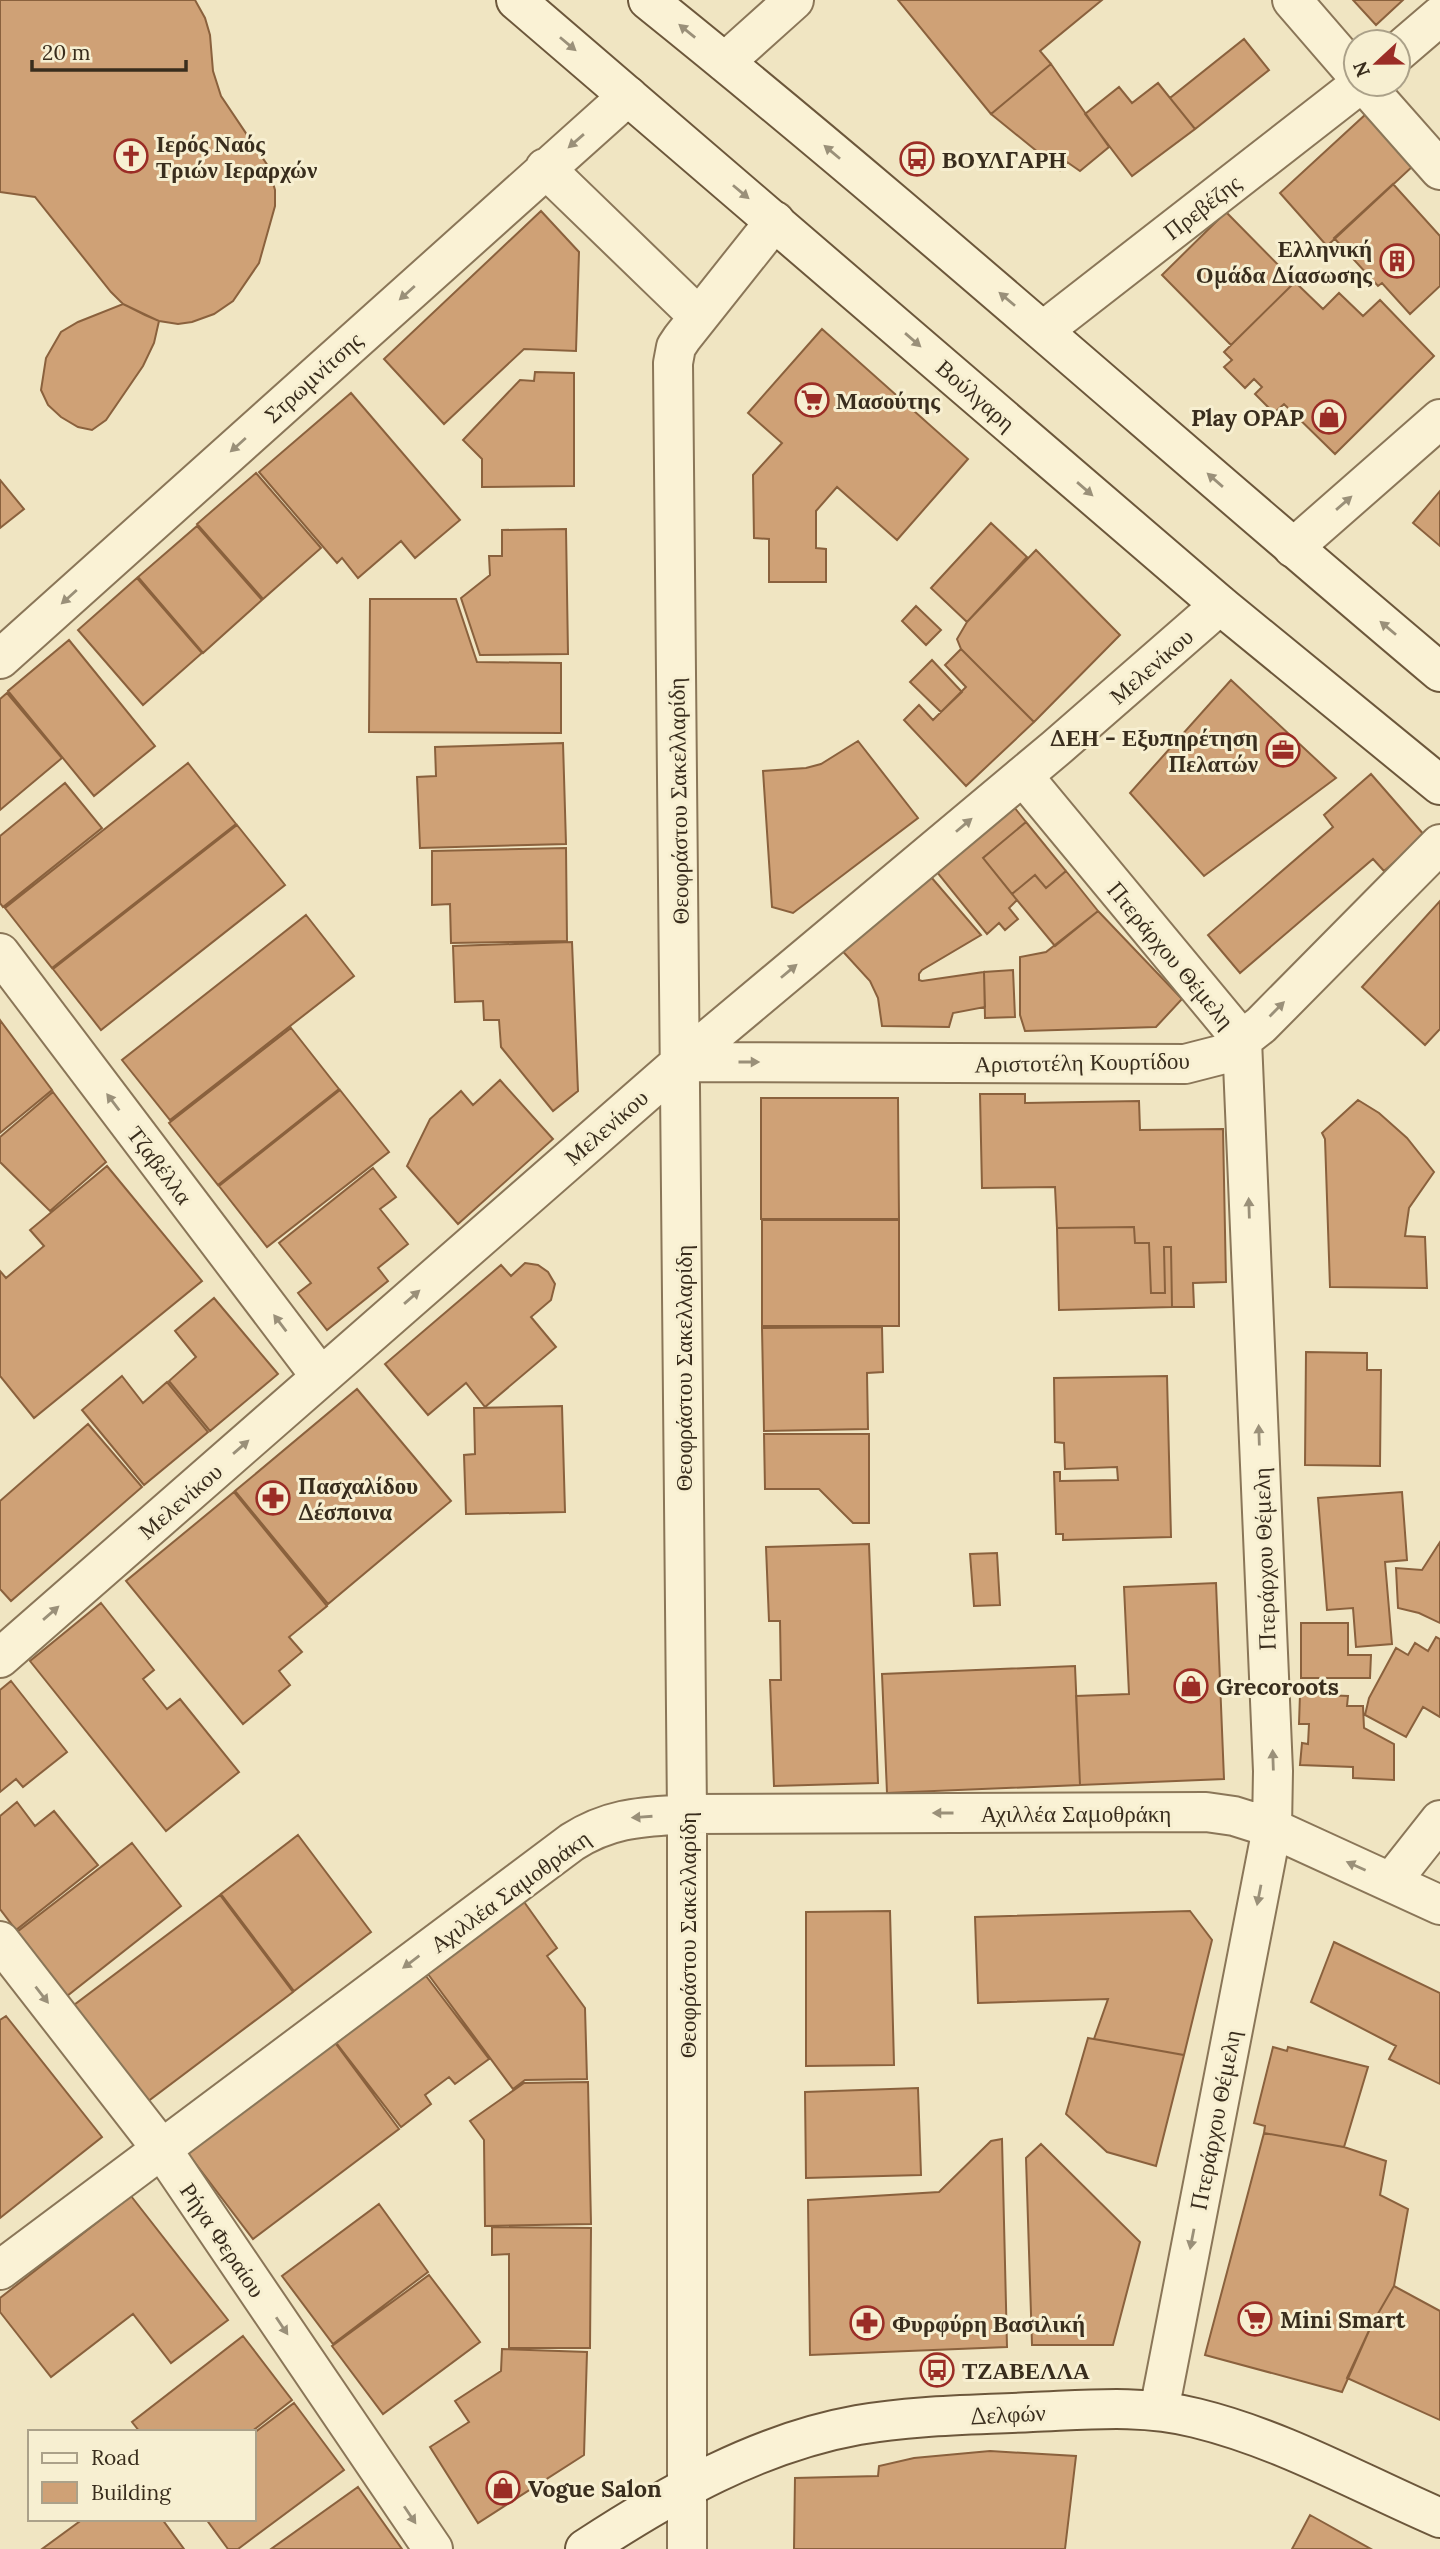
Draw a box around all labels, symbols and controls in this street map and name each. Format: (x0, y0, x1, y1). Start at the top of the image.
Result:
one-way arrow (678, 24, 695, 39)
scale bar (32, 28, 186, 72)
north arrow (1342, 28, 1412, 98)
one-way arrow (559, 36, 576, 51)
text: 20 m (42, 39, 91, 66)
text: N (1347, 58, 1375, 81)
place label: Ιερός Ναός Τριών Ιεραρχών (156, 129, 317, 184)
one-way arrow (568, 133, 585, 148)
church icon: Ιερός Ναός Τριών Ιεραρχών (112, 137, 150, 175)
bus stop icon: ΒΟΥΛΓΑΡΗ (898, 140, 936, 178)
one-way arrow (824, 145, 841, 160)
place label: ΒΟΥΛΓΑΡΗ (942, 145, 1066, 174)
street label: Πρεβέζης (1158, 168, 1246, 246)
one-way arrow (732, 184, 749, 199)
place label: Ελληνική Ομάδα Δίασωσης (1196, 234, 1372, 289)
building icon: Ελληνική Ομάδα Δίασωσης (1378, 242, 1416, 280)
one-way arrow (399, 284, 416, 300)
one-way arrow (998, 292, 1015, 307)
street label: Στρωμνίτσης (258, 325, 368, 429)
one-way arrow (904, 332, 922, 348)
street label: Βούλγαρη (931, 353, 1021, 437)
supermarket icon: Μασούτης (793, 381, 831, 419)
place label: Μασούτης (836, 386, 940, 415)
shop icon: Play OPAP (1310, 398, 1348, 436)
place label: Play OPAP (1191, 403, 1304, 432)
one-way arrow (229, 437, 247, 453)
one-way arrow (1206, 472, 1224, 488)
one-way arrow (1077, 481, 1094, 496)
one-way arrow (1335, 495, 1353, 511)
one-way arrow (60, 589, 78, 605)
one-way arrow (1379, 621, 1396, 636)
street label: Μελενίκου (1103, 622, 1199, 710)
street label: Θεοφράστου Σακελλαρίδη (661, 677, 695, 925)
place label: ΔΕΗ - Εξυπηρέτηση Πελατών (1050, 723, 1258, 778)
office icon: ΔΕΗ - Εξυπηρέτηση Πελατών (1264, 731, 1302, 769)
one-way arrow (955, 818, 972, 833)
street label: Πτεράρχου Θέμελη (1101, 876, 1241, 1034)
one-way arrow (781, 964, 798, 979)
one-way arrow (1268, 1001, 1284, 1018)
street label: Αριστοτέλη Κουρτίδου (974, 1046, 1190, 1078)
one-way arrow (738, 1056, 760, 1068)
street label: Μελενίκου (558, 1083, 654, 1171)
one-way arrow (106, 1093, 120, 1111)
street label: Τζαβέλλα (121, 1120, 199, 1210)
one-way arrow (1244, 1196, 1255, 1218)
street label: Θεοφράστου Σακελλαρίδη (669, 1245, 698, 1491)
one-way arrow (403, 1289, 421, 1305)
one-way arrow (272, 1314, 287, 1332)
one-way arrow (1253, 1424, 1264, 1446)
one-way arrow (232, 1439, 250, 1455)
street label: Μελενίκου (132, 1457, 228, 1545)
street label: Πτεράρχου Θέμελη (1246, 1467, 1282, 1651)
place label: Πασχαλίδου Δέσποινα (298, 1471, 418, 1526)
pharmacy icon: Πασχαλίδου Δέσποινα (254, 1479, 292, 1517)
one-way arrow (43, 1606, 60, 1621)
shop icon: Grecoroots (1172, 1667, 1210, 1705)
place label: Grecoroots (1216, 1672, 1339, 1701)
one-way arrow (1267, 1749, 1278, 1771)
street label: Αχιλλέα Σαμοθράκη (981, 1799, 1171, 1828)
one-way arrow (931, 1807, 953, 1819)
one-way arrow (631, 1812, 653, 1823)
street label: Θεοφράστου Σακελλαρίδη (673, 1812, 702, 2058)
street label: Αχιλλέα Σαμοθράκη (424, 1823, 596, 1959)
one-way arrow (1346, 1860, 1366, 1872)
one-way arrow (1253, 1884, 1264, 1906)
one-way arrow (402, 1955, 420, 1970)
one-way arrow (34, 1986, 49, 2004)
street label: Πτεράρχου Θέμελη (1183, 2027, 1247, 2213)
street label: Ρήγα Φεραίου (174, 2177, 272, 2303)
one-way arrow (1187, 2228, 1198, 2250)
supermarket icon: Mini Smart (1236, 2300, 1274, 2338)
pharmacy icon: Φυρφύρη Βασιλική (848, 2304, 886, 2342)
place label: Mini Smart (1280, 2305, 1406, 2334)
place label: Φυρφύρη Βασιλική (892, 2309, 1085, 2338)
one-way arrow (275, 2317, 289, 2335)
bus stop icon: ΤΖΑΒΕΛΛΑ (918, 2351, 956, 2389)
place label: ΤΖΑΒΕΛΛΑ (962, 2356, 1090, 2385)
street label: Δελφών (969, 2398, 1047, 2430)
legend (28, 2430, 256, 2521)
text: Road (91, 2444, 140, 2471)
shop icon: Vogue Salon (484, 2469, 522, 2507)
place label: Vogue Salon (528, 2474, 662, 2503)
text: Building (91, 2479, 171, 2506)
one-way arrow (403, 2505, 416, 2524)

